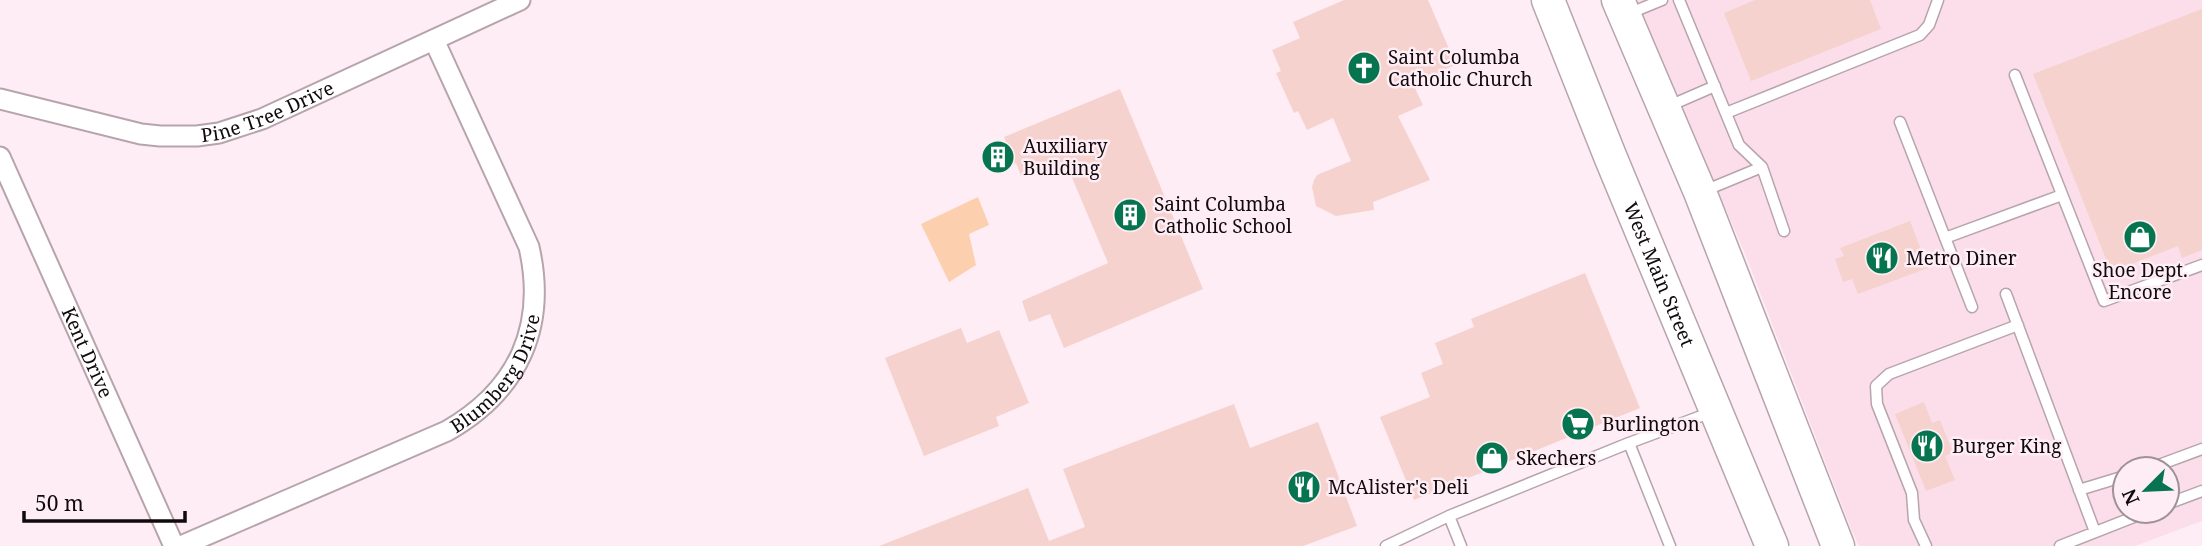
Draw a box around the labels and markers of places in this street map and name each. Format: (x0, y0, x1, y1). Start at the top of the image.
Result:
place label: Saint Columba Catholic Church (1388, 44, 1533, 92)
church icon: Saint Columba Catholic Church (1345, 49, 1383, 87)
place label: Auxiliary Building (1023, 133, 1108, 181)
building icon: Auxiliary Building (979, 138, 1017, 176)
place label: Saint Columba Catholic School (1154, 191, 1292, 239)
building icon: Saint Columba Catholic School (1111, 196, 1149, 234)
shop icon: Shoe Dept. Encore (2121, 218, 2159, 256)
restaurant icon: Metro Diner (1863, 239, 1901, 277)
place label: Metro Diner (1906, 245, 2017, 271)
place label: Shoe Dept. Encore (2092, 257, 2188, 305)
supermarket icon: Burlington (1559, 405, 1597, 443)
place label: Burlington (1602, 411, 1700, 437)
restaurant icon: Burger King (1908, 427, 1946, 465)
place label: Burger King (1952, 433, 2062, 459)
shop icon: Skechers (1473, 439, 1511, 477)
place label: Skechers (1516, 445, 1596, 471)
restaurant icon: McAlister's Deli (1285, 468, 1323, 506)
place label: McAlister's Deli (1328, 474, 1469, 500)

